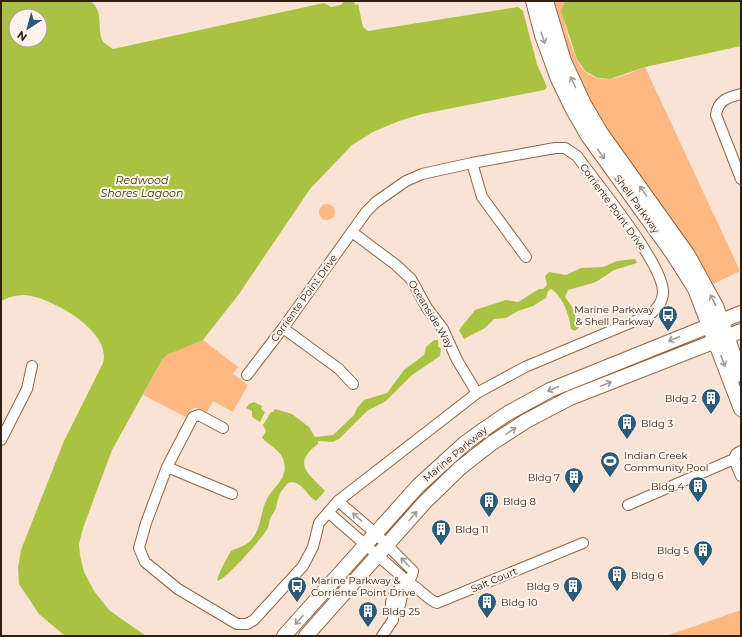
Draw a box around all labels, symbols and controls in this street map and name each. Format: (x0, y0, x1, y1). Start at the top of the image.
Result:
north arrow (8, 8, 48, 48)
text: N (14, 28, 30, 44)
one-way arrow (540, 32, 548, 44)
one-way arrow (569, 76, 576, 88)
one-way arrow (597, 148, 605, 159)
street label: Corriente Point Drive (577, 161, 649, 253)
street label: Shell Parkway (611, 172, 663, 236)
water label: Redwood Shores Lagoon (101, 173, 183, 200)
one-way arrow (639, 186, 647, 197)
street label: Corriente Point Drive (268, 252, 340, 344)
street label: Oceanside Way (406, 278, 457, 351)
one-way arrow (708, 294, 716, 306)
place label: Marine Parkway & Shell Parkway (574, 303, 655, 328)
bus stop icon: Marine Parkway & Shell Parkway (657, 304, 679, 332)
one-way arrow (668, 336, 680, 344)
one-way arrow (720, 355, 728, 367)
one-way arrow (600, 380, 612, 388)
one-way arrow (548, 386, 560, 393)
building icon: Bldg 2 (700, 387, 722, 415)
place label: Bldg 2 (665, 392, 697, 405)
building icon: Bldg 3 (616, 412, 638, 440)
place label: Bldg 3 (641, 417, 673, 430)
street label: Marine Parkway (420, 423, 490, 485)
one-way arrow (505, 426, 517, 434)
place label: Indian Creek Community Pool (624, 449, 708, 474)
sports icon: Indian Creek Community Pool (599, 450, 621, 478)
building icon: Bldg 7 (563, 466, 585, 494)
place label: Bldg 7 (528, 471, 560, 484)
building icon: Bldg 4 (687, 475, 709, 503)
place label: Bldg 4 (651, 480, 684, 493)
building icon: Bldg 8 (478, 490, 500, 518)
place label: Bldg 8 (503, 495, 536, 508)
one-way arrow (409, 511, 418, 521)
one-way arrow (351, 512, 362, 521)
building icon: Bldg 11 (430, 518, 452, 546)
place label: Bldg 11 (455, 523, 489, 536)
building icon: Bldg 5 (692, 539, 714, 567)
place label: Bldg 5 (657, 544, 689, 557)
one-way arrow (400, 557, 410, 567)
street label: Salt Court (469, 564, 519, 596)
building icon: Bldg 6 (606, 564, 628, 592)
place label: Bldg 6 (631, 569, 664, 582)
place label: Marine Parkway & Corriente Point Drive (311, 574, 416, 599)
bus stop icon: Marine Parkway & Corriente Point Drive (286, 575, 308, 603)
building icon: Bldg 9 (562, 575, 584, 603)
place label: Bldg 9 (526, 580, 559, 593)
building icon: Bldg 10 (476, 591, 498, 619)
place label: Bldg 10 (501, 596, 538, 609)
building icon: Bldg 25 (357, 600, 379, 628)
place label: Bldg 25 (382, 605, 420, 618)
one-way arrow (294, 615, 303, 625)

